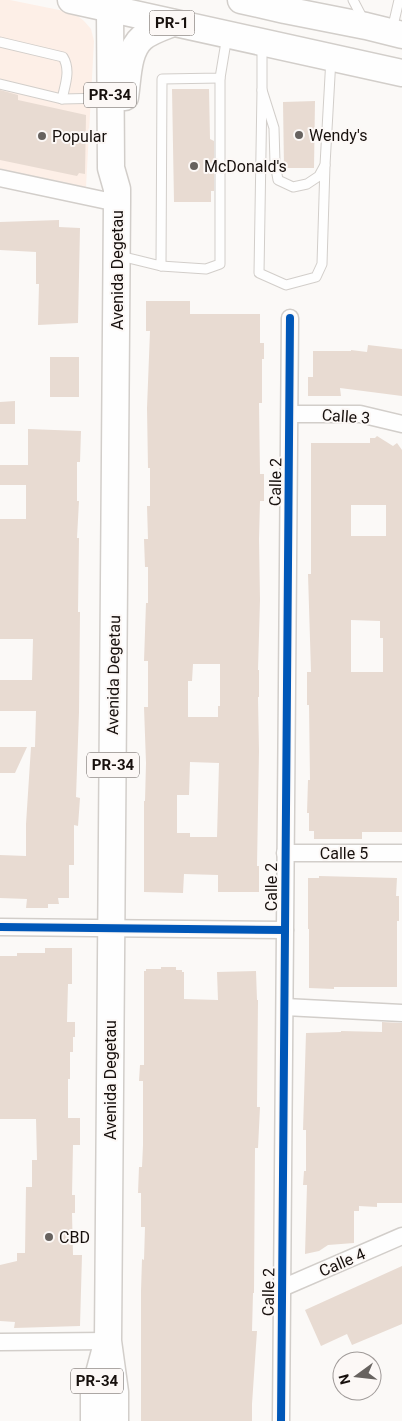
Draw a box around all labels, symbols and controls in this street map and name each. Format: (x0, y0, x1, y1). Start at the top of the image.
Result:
road number: PR-1 (150, 10, 194, 36)
road number: PR-34 (84, 82, 136, 108)
place label: Wendy's (309, 126, 367, 145)
place label: Popular (52, 127, 108, 146)
marker: Wendy's (293, 129, 305, 141)
marker: Popular (36, 130, 48, 142)
place label: McDonald's (204, 157, 287, 176)
marker: McDonald's (188, 160, 200, 172)
street label: Avenida Degetau (108, 210, 127, 330)
street label: Calle 3 (321, 405, 371, 428)
street label: Calle 2 (266, 458, 285, 506)
street label: Avenida Degetau (103, 615, 124, 735)
road number: PR-34 (87, 752, 139, 778)
street label: Calle 5 (320, 844, 368, 863)
street label: Calle 2 (262, 863, 281, 911)
street label: Avenida Degetau (101, 1020, 120, 1140)
place label: CBD (59, 1228, 90, 1247)
marker: CBD (43, 1231, 55, 1243)
street label: Calle 4 (316, 1244, 368, 1281)
street label: Calle 2 (259, 1268, 278, 1316)
north arrow (332, 1351, 382, 1401)
road number: PR-34 (71, 1368, 123, 1394)
text: N (335, 1373, 353, 1386)

